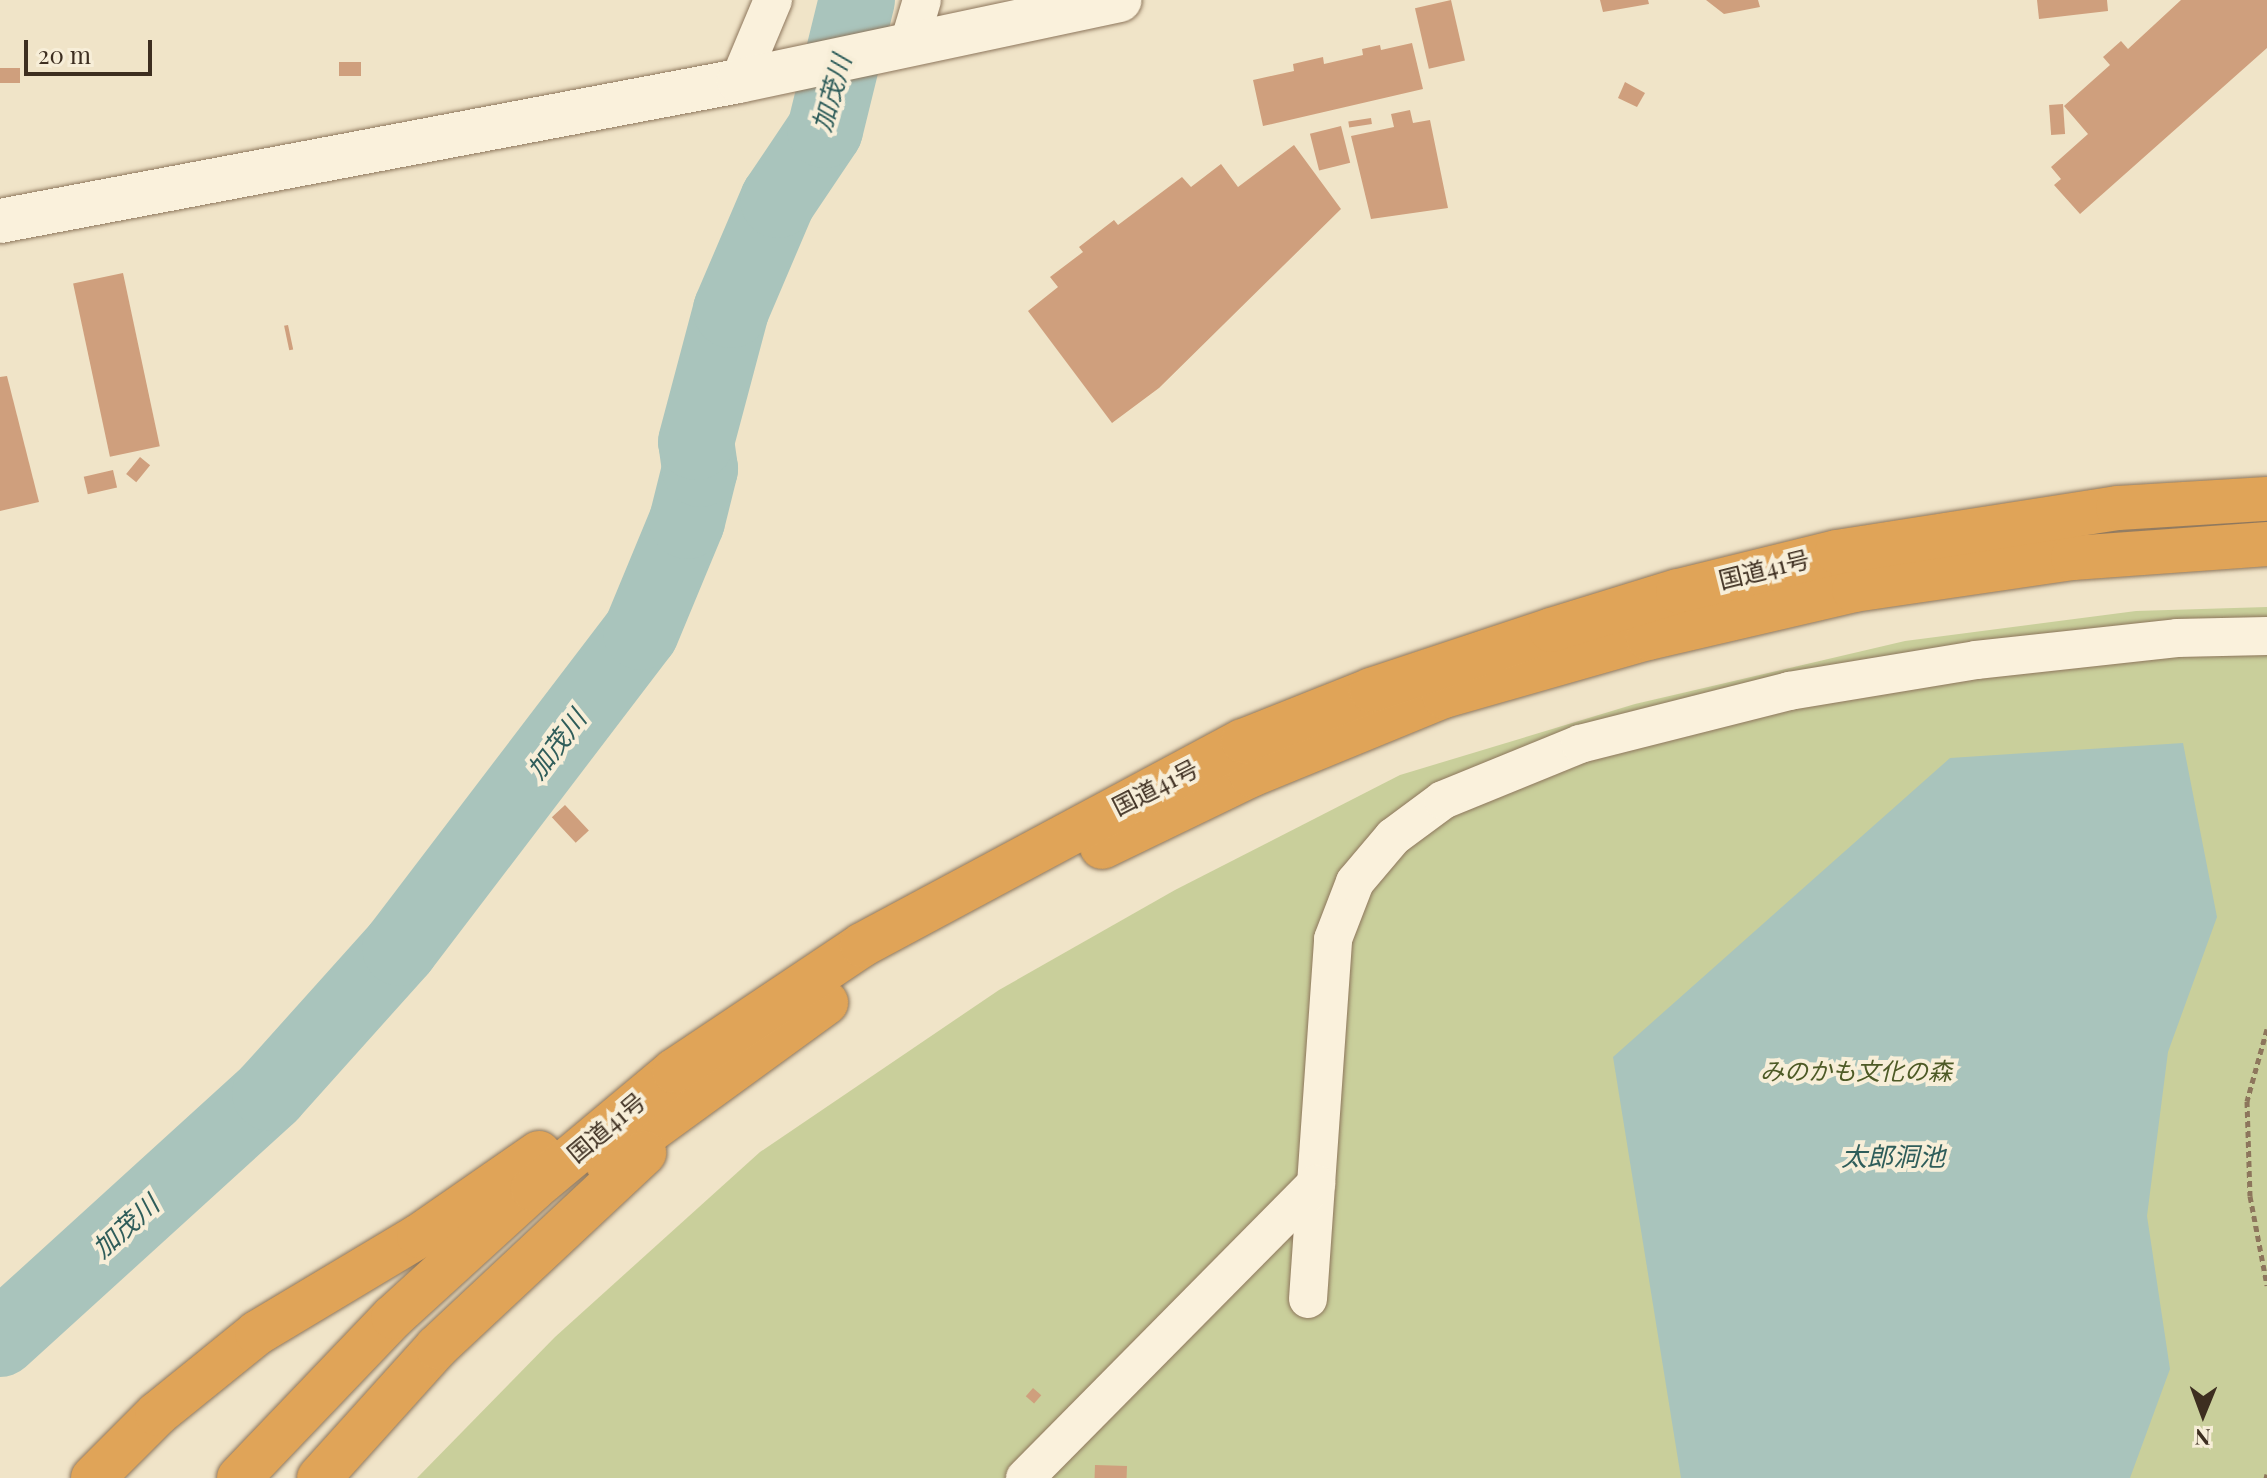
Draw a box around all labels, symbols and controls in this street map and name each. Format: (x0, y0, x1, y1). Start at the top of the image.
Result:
scale bar (28, 24, 156, 74)
text: 20 m (38, 38, 91, 70)
water label: 加茂川 (805, 51, 857, 135)
street label: 国道41号 (1716, 544, 1812, 594)
water label: 加茂川 (520, 703, 592, 785)
street label: 国道41号 (1107, 753, 1203, 821)
park label: みのかも文化の森 (1760, 1057, 1952, 1085)
street label: 国道41号 (561, 1086, 651, 1168)
water label: 太郎洞池 (1841, 1140, 1945, 1172)
water label: 加茂川 (86, 1188, 164, 1264)
north arrow (2163, 1374, 2243, 1454)
text: N (2194, 1423, 2211, 1453)

